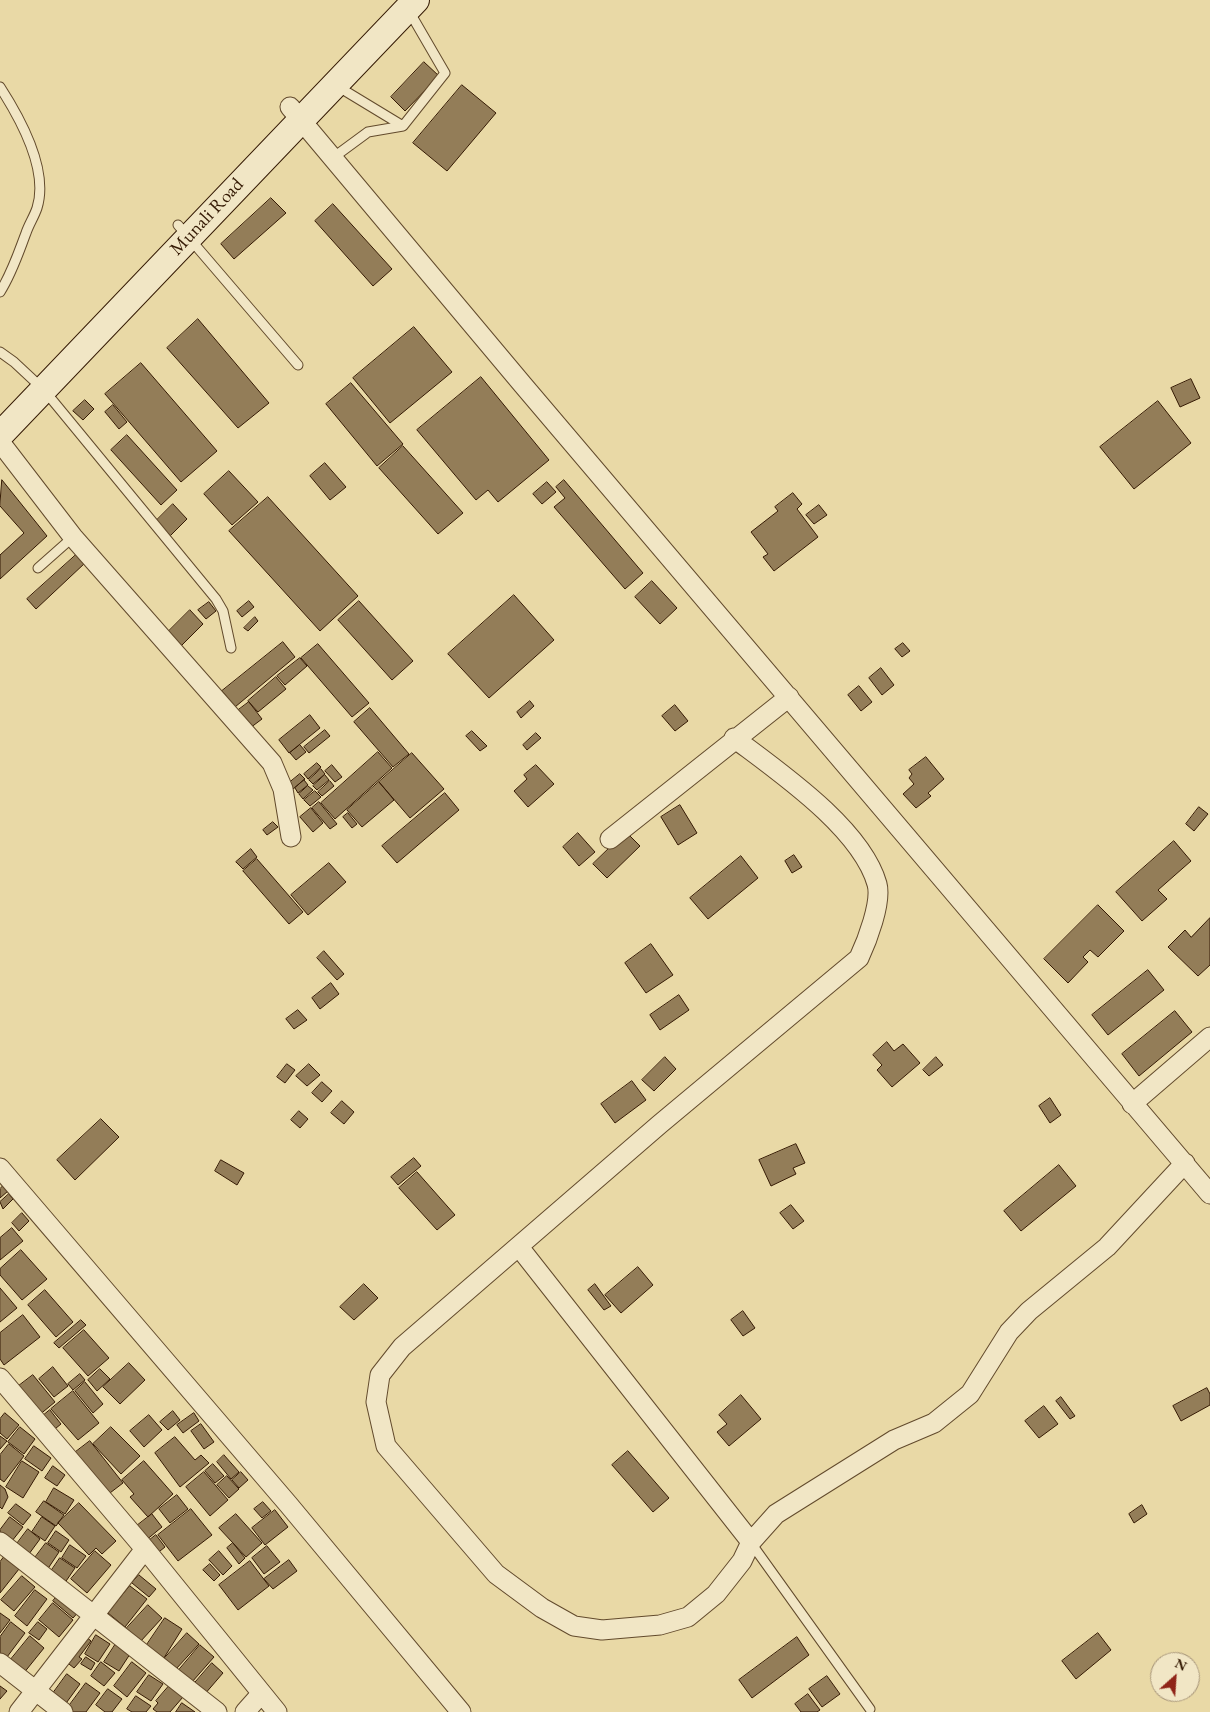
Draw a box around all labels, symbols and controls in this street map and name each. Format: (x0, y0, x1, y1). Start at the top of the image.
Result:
street label: Munali Road (165, 174, 249, 260)
north arrow (1150, 1652, 1200, 1702)
text: N (1172, 1654, 1190, 1675)

